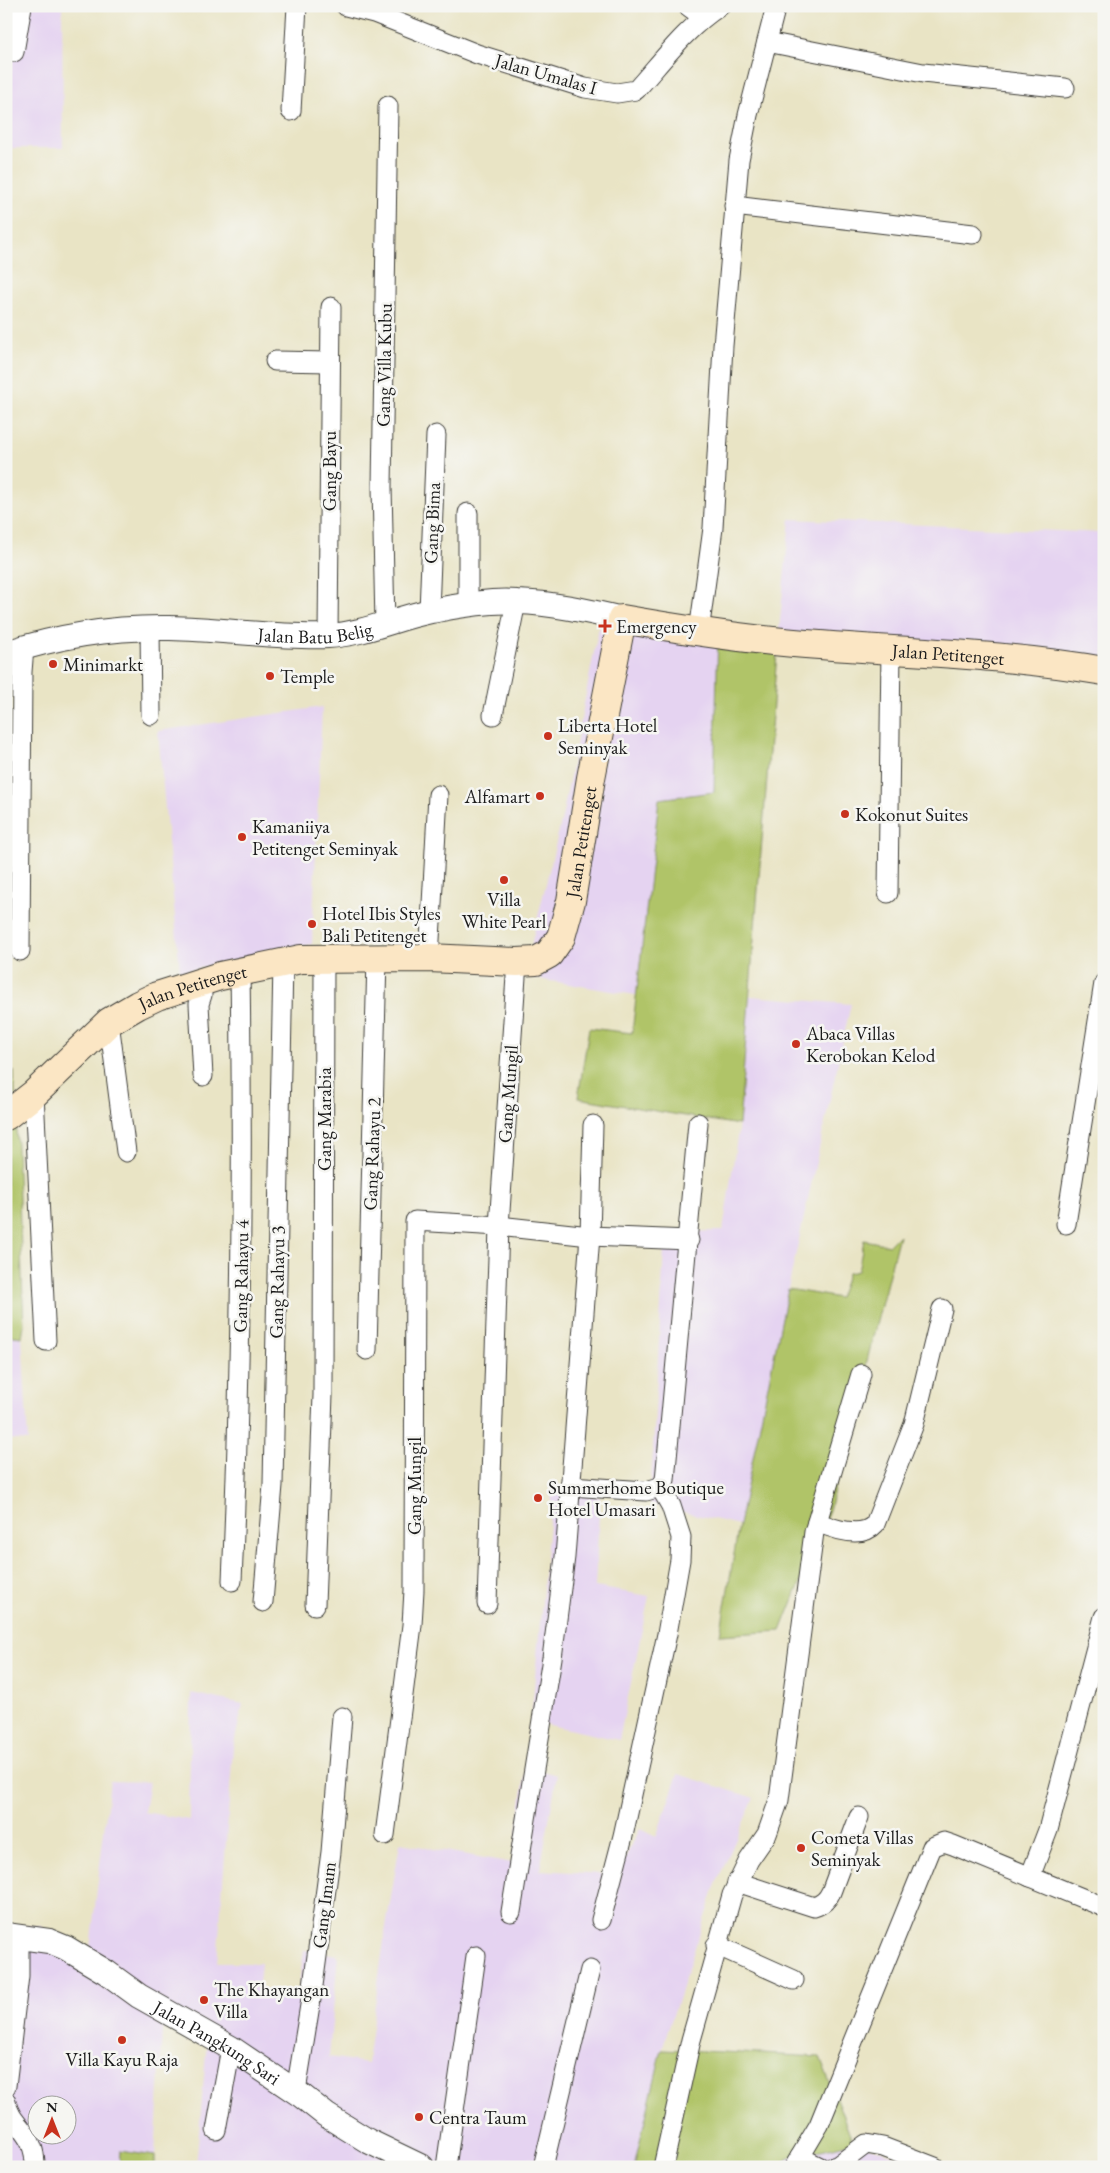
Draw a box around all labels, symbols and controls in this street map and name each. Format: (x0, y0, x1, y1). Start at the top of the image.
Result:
street label: Jalan Umalas I (490, 47, 600, 101)
street label: Gang Villa Kubu (370, 303, 398, 427)
street label: Gang Bayu (317, 431, 342, 511)
street label: Gang Bima (418, 481, 446, 564)
place label: Emergency (616, 614, 697, 639)
street label: Jalan Batu Belig (255, 616, 376, 649)
marker: Emergency (598, 619, 612, 633)
street label: Jalan Petitenget (889, 637, 1006, 671)
place label: Minimarkt (63, 652, 143, 677)
marker: Minimarkt (47, 658, 59, 670)
place label: Temple (280, 664, 334, 689)
marker: Temple (264, 670, 276, 682)
place label: Liberta Hotel Seminyak (558, 713, 658, 760)
marker: Liberta Hotel Seminyak (542, 730, 554, 742)
place label: Alfamart (463, 784, 530, 809)
street label: Jalan Petitenget (559, 784, 602, 902)
marker: Alfamart (534, 790, 546, 802)
place label: Kokonut Suites (855, 802, 968, 827)
marker: Kokonut Suites (839, 808, 851, 820)
place label: Kamaniiya Petitenget Seminyak (252, 814, 399, 861)
marker: Kamaniiya Petitenget Seminyak (236, 831, 248, 843)
marker: Villa White Pearl (498, 874, 510, 886)
place label: Villa White Pearl (462, 887, 547, 934)
place label: Hotel Ibis Styles Bali Petitenget (322, 901, 441, 948)
marker: Hotel Ibis Styles Bali Petitenget (306, 918, 318, 930)
street label: Jalan Petitenget (132, 958, 249, 1017)
place label: Abaca Villas Kerobokan Kelod (805, 1021, 936, 1068)
marker: Abaca Villas Kerobokan Kelod (790, 1038, 802, 1050)
street label: Gang Mungil (492, 1044, 524, 1144)
street label: Gang Marabia (312, 1067, 337, 1171)
street label: Gang Rahayu 2 (358, 1097, 386, 1211)
street label: Gang Rahayu 4 (228, 1218, 255, 1333)
street label: Gang Rahayu 3 (264, 1225, 290, 1339)
street label: Gang Mungil (402, 1436, 427, 1535)
place label: Summerhome Boutique Hotel Umasari (548, 1475, 724, 1522)
marker: Summerhome Boutique Hotel Umasari (532, 1492, 544, 1504)
place label: Cometa Villas Seminyak (811, 1825, 913, 1872)
marker: Cometa Villas Seminyak (795, 1842, 807, 1854)
street label: Gang Imam (306, 1860, 342, 1950)
place label: The Khayangan Villa (214, 1977, 329, 2024)
street label: Jalan Pangkung Sari (147, 1993, 286, 2091)
marker: The Khayangan Villa (198, 1994, 210, 2006)
marker: Villa Kayu Raja (116, 2034, 128, 2046)
place label: Villa Kayu Raja (66, 2047, 179, 2072)
north arrow (28, 2096, 78, 2146)
text: N (46, 2098, 58, 2116)
place label: Centra Taum (429, 2105, 527, 2130)
marker: Centra Taum (413, 2111, 425, 2123)

